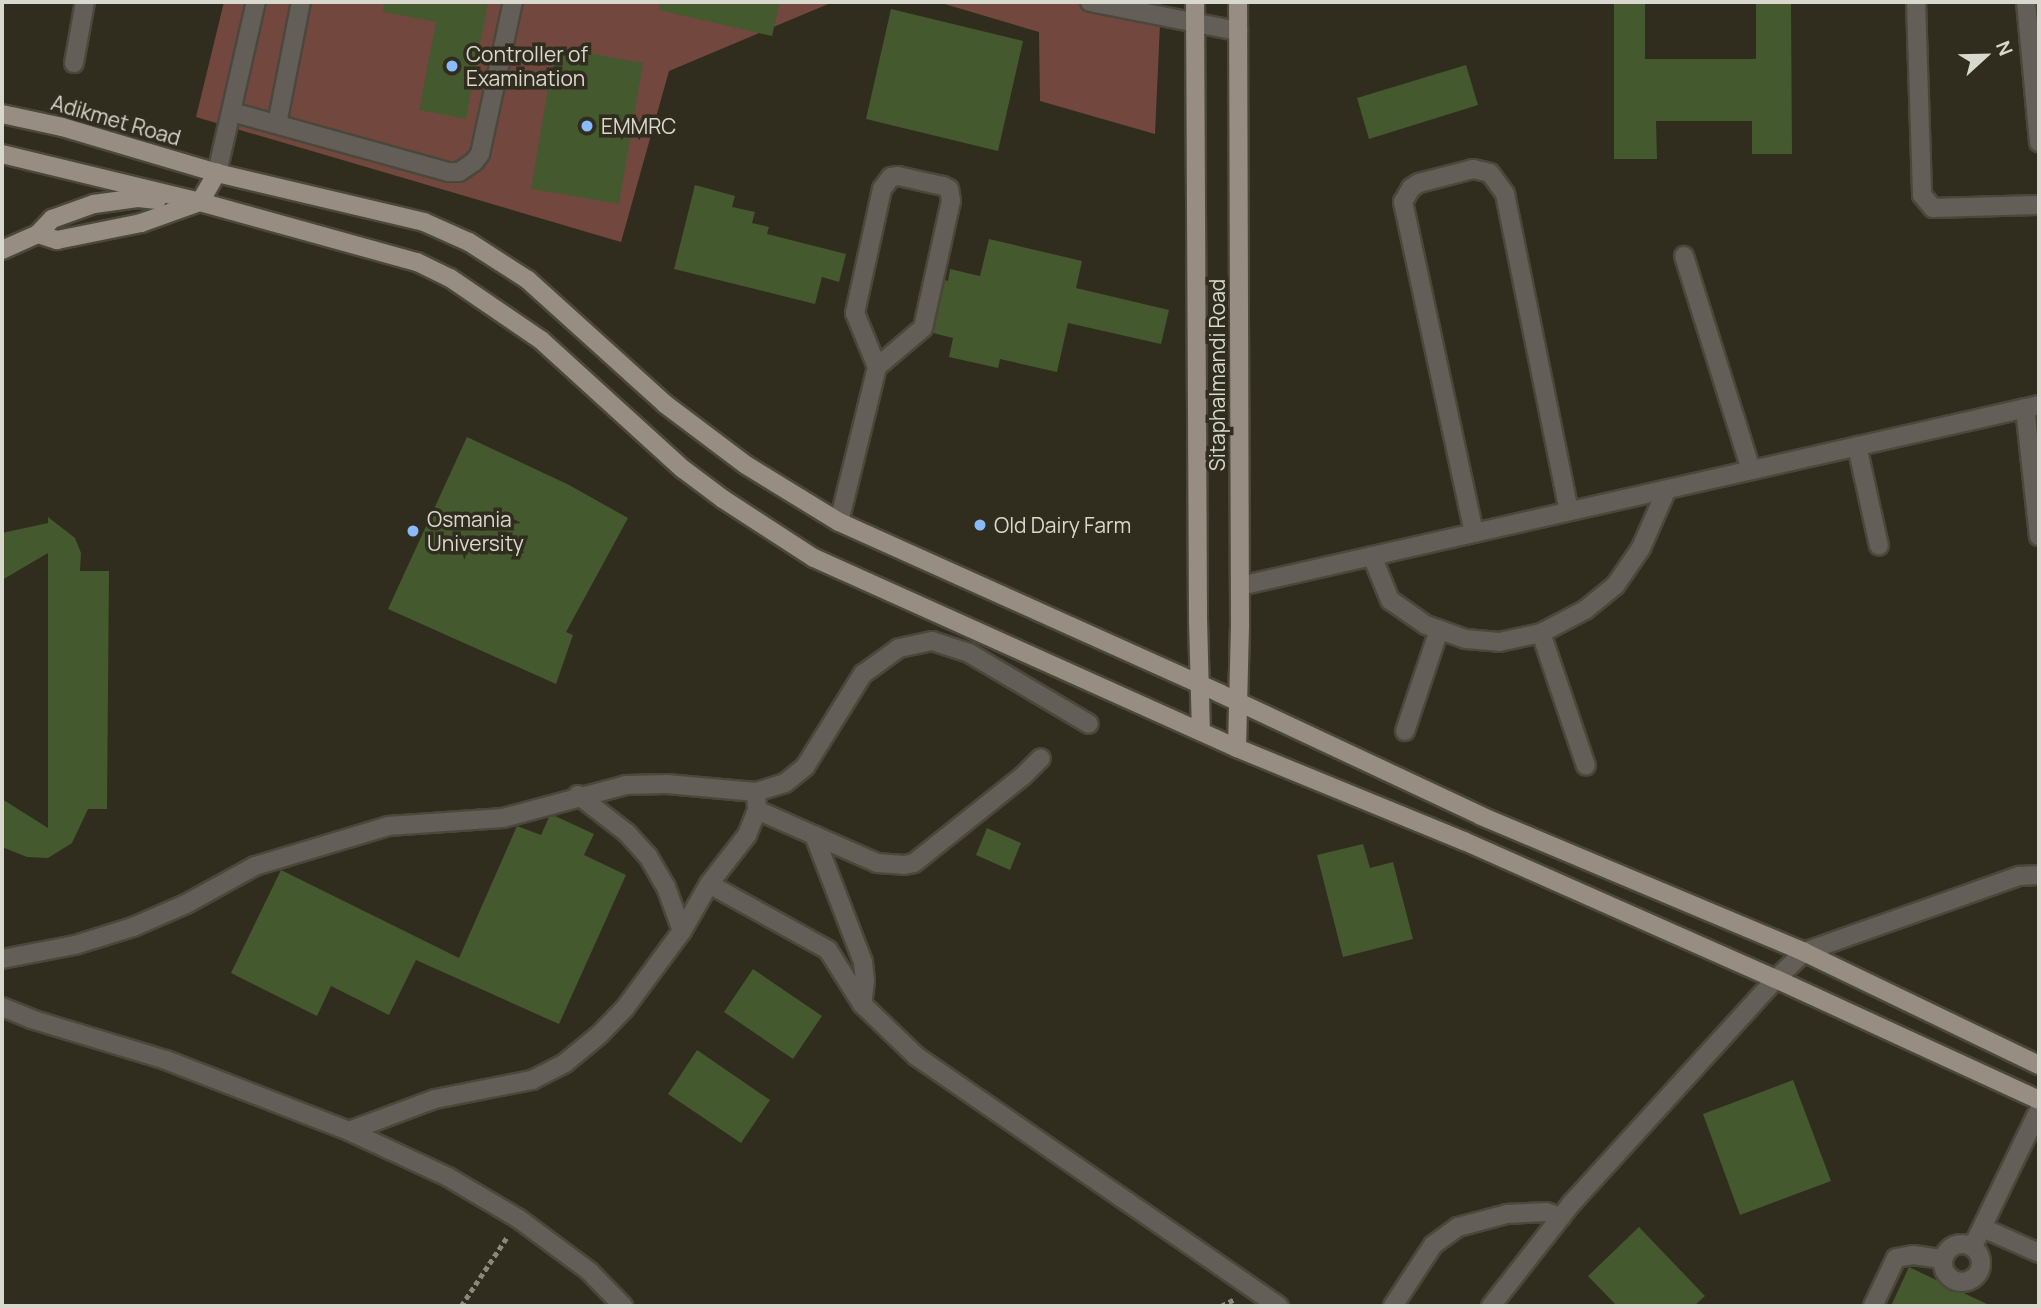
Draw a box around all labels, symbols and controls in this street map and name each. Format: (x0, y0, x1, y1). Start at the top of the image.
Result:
north arrow (1950, 21, 2020, 91)
text: N (1990, 37, 2019, 59)
place label: Controller of Examination (466, 41, 588, 91)
marker: Controller of Examination (444, 58, 460, 74)
street label: Adikmet Road (48, 89, 184, 151)
place label: EMMRC (601, 113, 676, 139)
marker: EMMRC (579, 118, 595, 134)
street label: Sitaphalmandi Road (1204, 279, 1230, 471)
place label: Osmania University (427, 506, 524, 556)
place label: Old Dairy Farm (994, 512, 1131, 538)
marker: Old Dairy Farm (972, 517, 988, 533)
marker: Osmania University (405, 523, 421, 539)

